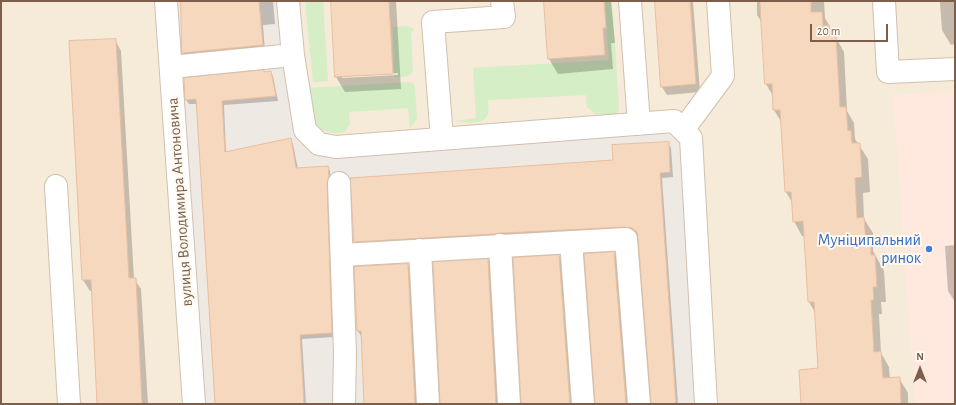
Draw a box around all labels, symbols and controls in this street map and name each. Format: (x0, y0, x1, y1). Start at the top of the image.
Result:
scale bar (812, 16, 890, 42)
text: 20 m (817, 25, 840, 37)
street label: вулиця Володимира Антоновича (163, 97, 197, 307)
place label: Муніципальний ринок (818, 230, 921, 268)
marker: Муніципальний ринок (924, 244, 934, 254)
north arrow (900, 349, 940, 389)
text: N (916, 351, 924, 362)

